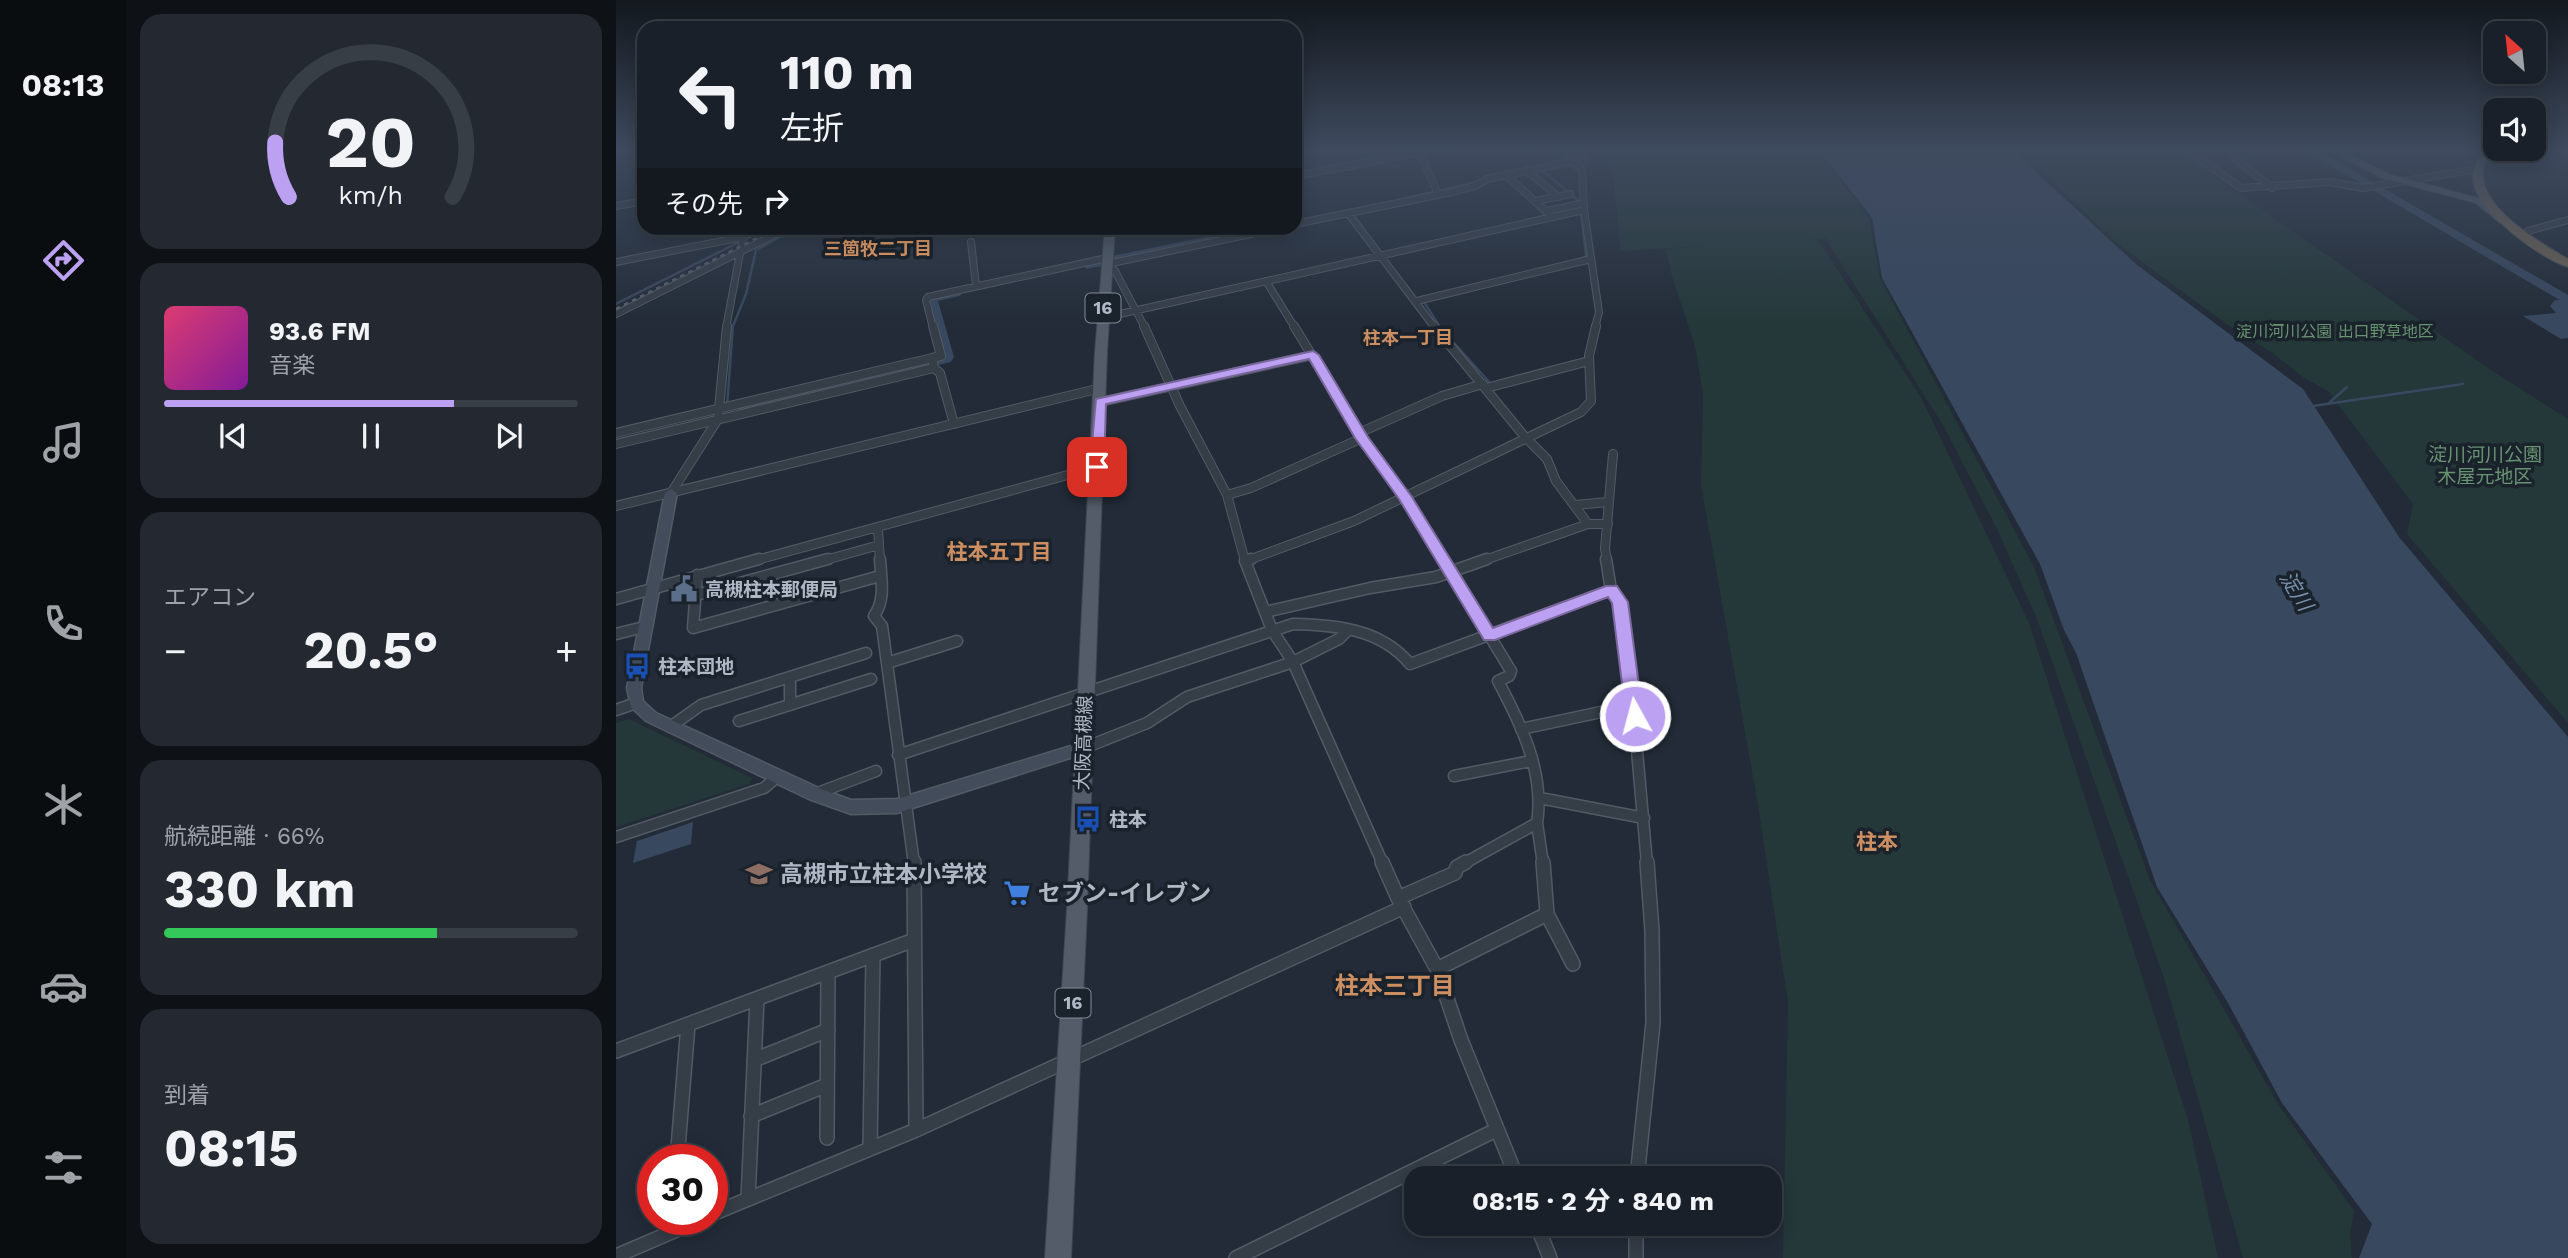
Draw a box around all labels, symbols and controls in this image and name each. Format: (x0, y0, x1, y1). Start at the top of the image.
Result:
north arrow (2483, 21, 2546, 84)
map controls (2483, 21, 2546, 161)
text: 110 m (780, 43, 914, 101)
icon: left (665, 49, 756, 140)
text: 08:13 (21, 66, 105, 104)
button: sound (2483, 98, 2546, 161)
text: 20 (326, 100, 416, 186)
text: 左折 (780, 109, 844, 147)
text: km/h (339, 181, 403, 210)
icon: right (757, 182, 795, 220)
text: その先 (665, 189, 743, 219)
icon: directions (39, 236, 88, 285)
district label: 三箇牧二丁目 (824, 238, 932, 259)
road number: 16 (1086, 294, 1120, 322)
text: 93.6 FM (269, 316, 371, 346)
park label: 淀川河川公園 出口野草地区 (2236, 322, 2434, 341)
district label: 柱本一丁目 (1363, 327, 1453, 348)
text: 音楽 (269, 352, 315, 379)
icon: previous (214, 417, 252, 455)
icon: pause (352, 417, 390, 455)
icon: next (490, 417, 528, 455)
icon: music (39, 418, 88, 467)
pin (1067, 437, 1127, 497)
park label: 淀川河川公園 木屋元地区 (2428, 443, 2542, 488)
icon: arrive (1078, 448, 1116, 486)
district label: 柱本五丁目 (947, 539, 1052, 564)
water label: 淀川 (2275, 566, 2319, 617)
public building icon: 高槻柱本郵便局 (669, 574, 699, 604)
place label: 高槻柱本郵便局 (705, 578, 838, 601)
text: エアコン (164, 584, 256, 611)
icon: phone (39, 599, 88, 648)
text: 20.5° (303, 620, 439, 681)
text: − (164, 629, 187, 673)
text: + (555, 629, 578, 673)
bus stop icon: 柱本団地 (622, 651, 652, 681)
place label: 柱本団地 (658, 655, 734, 678)
position arrow (1598, 679, 1672, 753)
street label: 大阪高槻線 (1070, 695, 1097, 791)
icon: climate (39, 780, 88, 829)
bus stop icon: 柱本 (1073, 804, 1103, 834)
place label: 柱本 (1109, 808, 1147, 831)
text: 航続距離 · 66% (164, 823, 325, 850)
district label: 柱本 (1856, 829, 1898, 854)
text: 330 km (164, 859, 355, 920)
school or university icon: 高槻市立柱本小学校 (744, 859, 774, 889)
place label: 高槻市立柱本小学校 (780, 861, 987, 888)
supermarket icon: セブン-イレブン (1002, 878, 1032, 908)
place label: セブン-イレブン (1038, 880, 1211, 907)
icon: car (39, 962, 88, 1011)
district label: 柱本三丁目 (1335, 972, 1455, 1000)
road number: 16 (1056, 988, 1091, 1018)
text: 到着 (164, 1082, 210, 1109)
text: 08:15 (164, 1118, 299, 1179)
icon: filters (39, 1143, 88, 1192)
speed limit sign: 30 (637, 1144, 728, 1235)
text: 08:15 · 2 分 · 840 m (1472, 1186, 1714, 1216)

